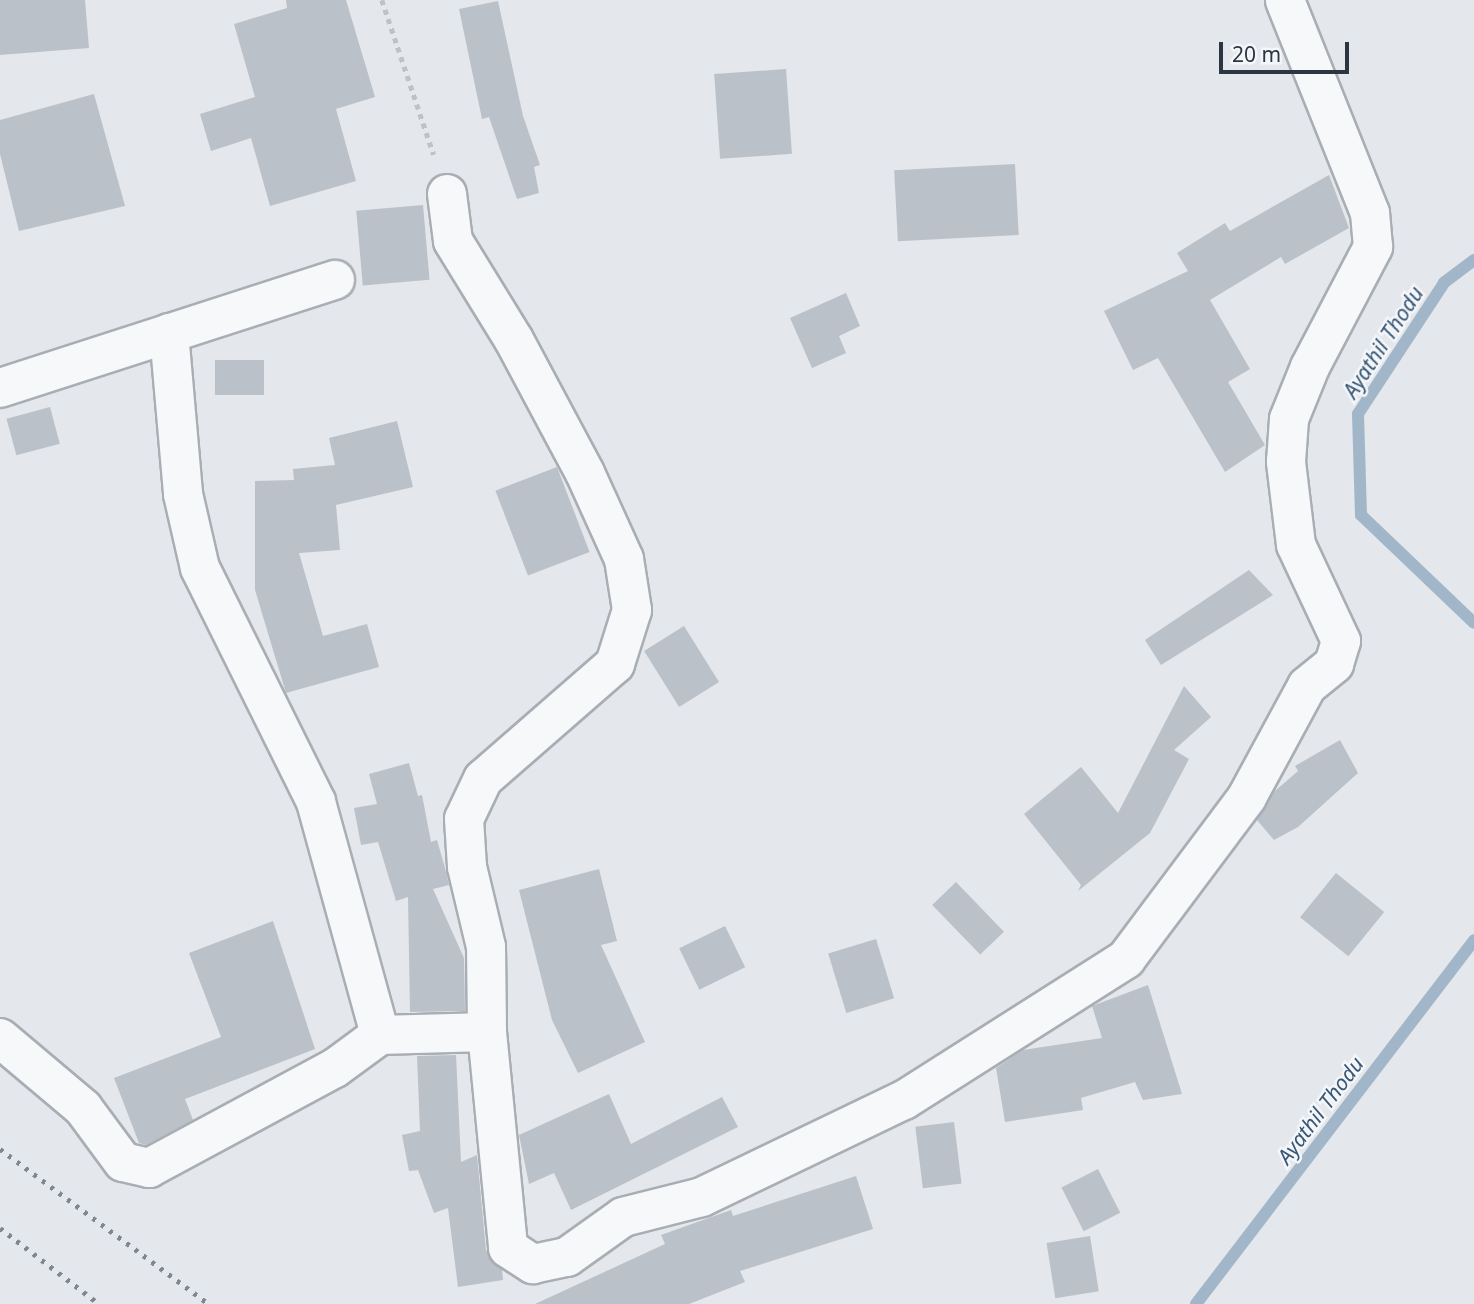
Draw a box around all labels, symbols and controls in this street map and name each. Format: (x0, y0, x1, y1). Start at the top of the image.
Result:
scale bar (1222, 28, 1352, 72)
text: 20 m (1232, 40, 1281, 68)
water label: Ayathil Thodu (1338, 282, 1428, 402)
water label: Ayathil Thodu (1271, 1051, 1369, 1169)

